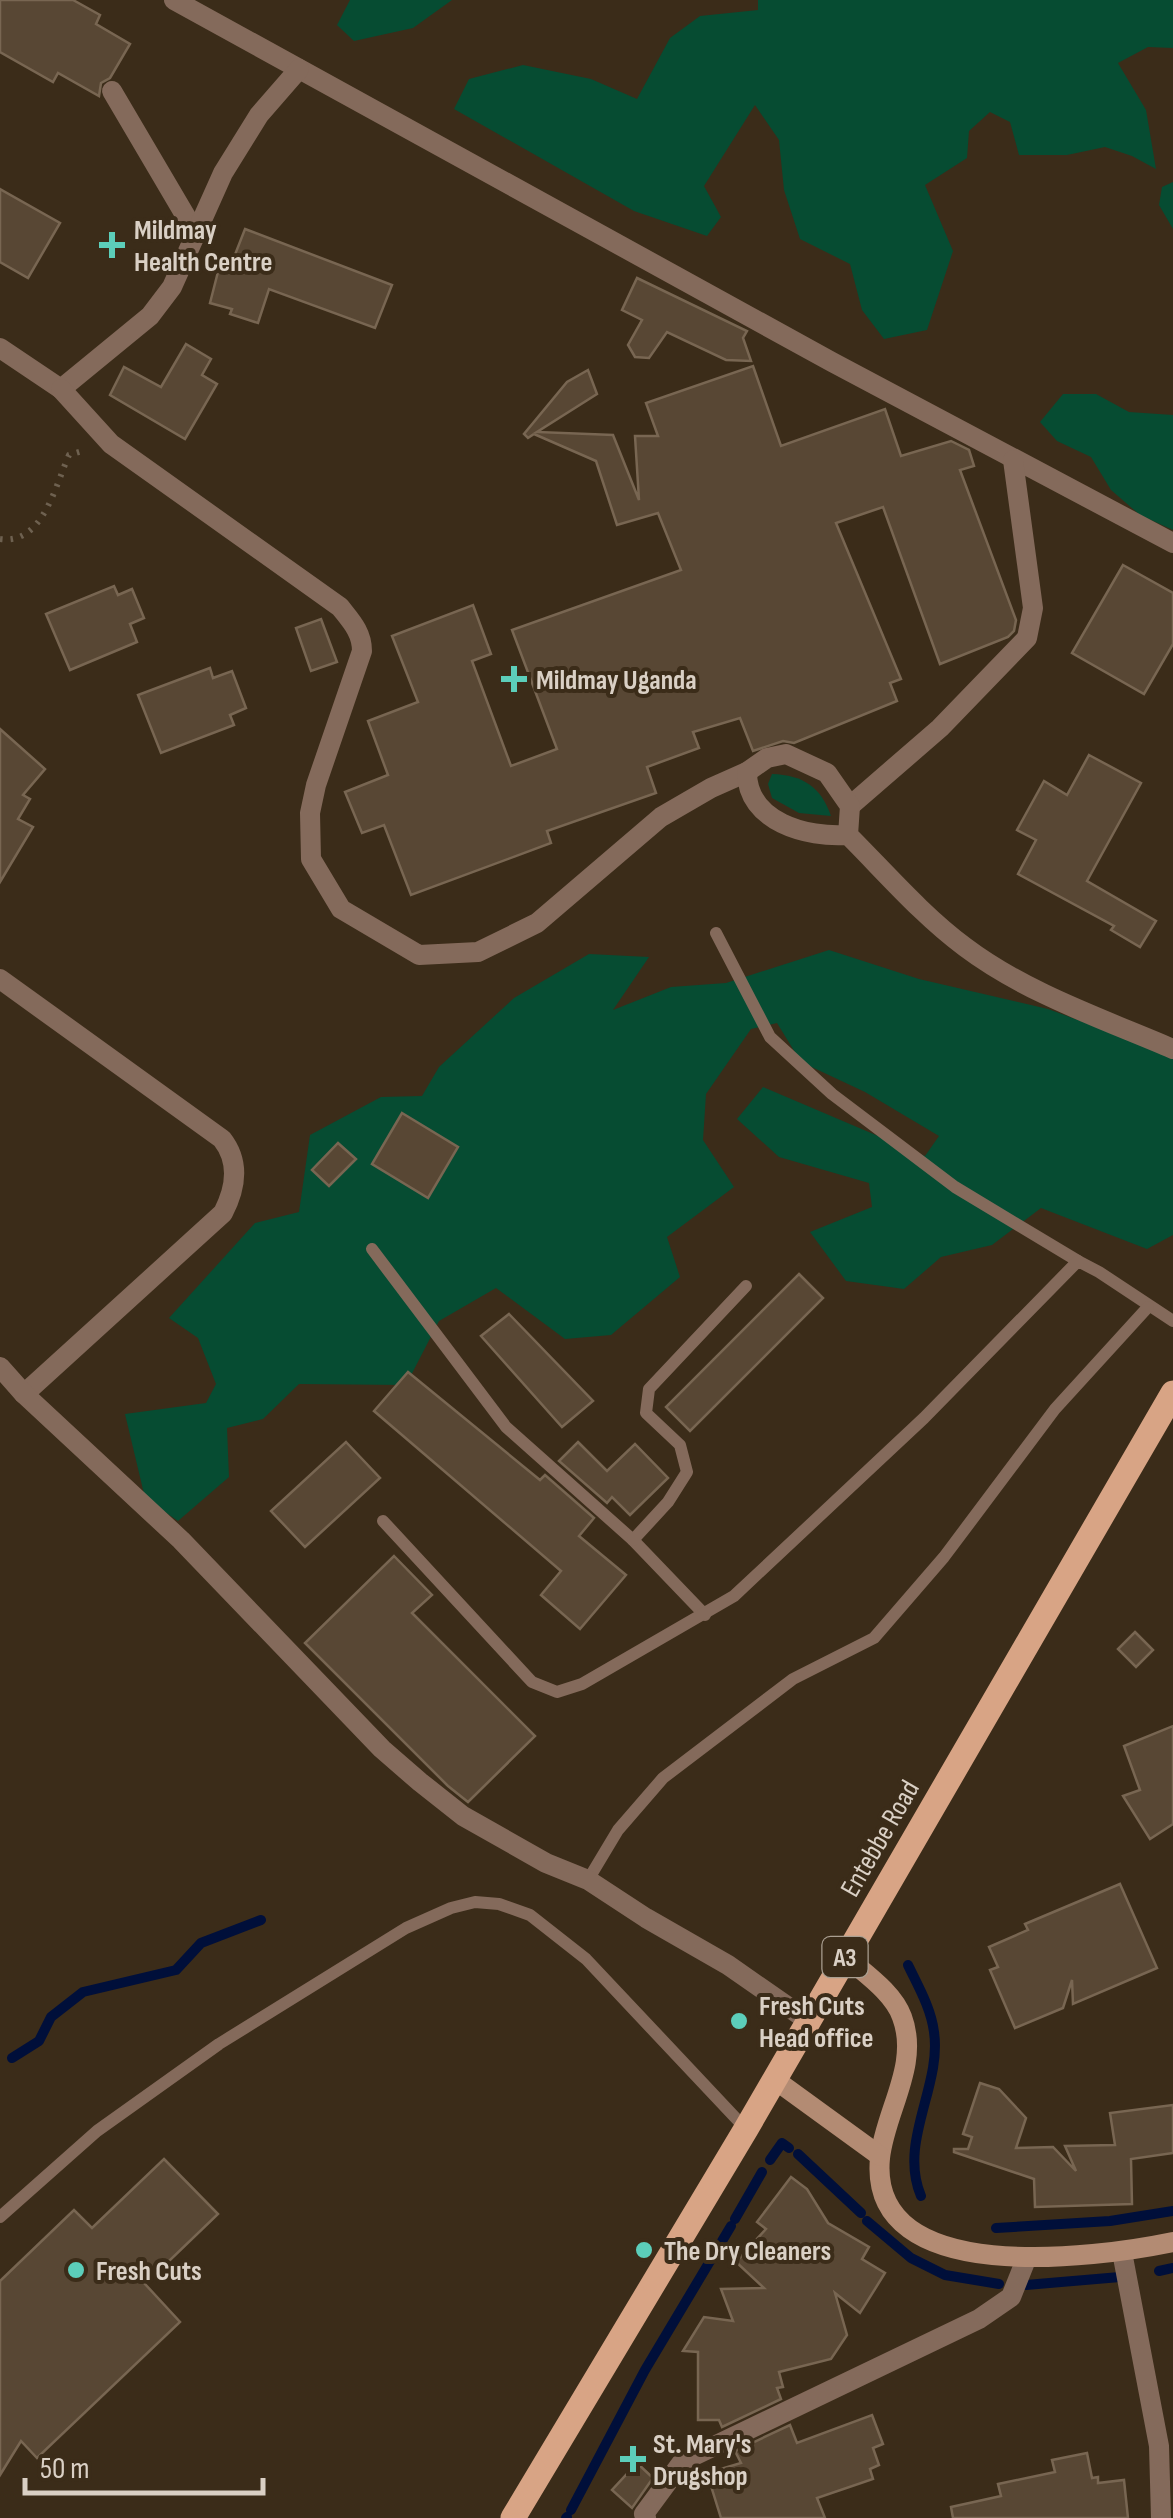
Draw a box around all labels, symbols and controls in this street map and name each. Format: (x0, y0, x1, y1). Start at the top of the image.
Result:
place label: Mildmay Health Centre (134, 214, 272, 279)
marker: Mildmay Health Centre (99, 232, 125, 258)
place label: Mildmay Uganda (536, 664, 697, 697)
marker: Mildmay Uganda (501, 666, 527, 692)
street label: Entebbe Road (834, 1775, 927, 1903)
road number: A3 (822, 1937, 868, 1977)
place label: Fresh Cuts Head office (759, 1990, 873, 2055)
marker: Fresh Cuts Head office (728, 2010, 750, 2032)
place label: The Dry Cleaners (664, 2235, 831, 2268)
marker: The Dry Cleaners (633, 2239, 655, 2261)
place label: Fresh Cuts (96, 2255, 202, 2288)
marker: Fresh Cuts (65, 2259, 87, 2281)
place label: St. Mary's Drugshop (653, 2428, 752, 2493)
scale bar (25, 2433, 262, 2495)
marker: St. Mary's Drugshop (622, 2448, 644, 2470)
text: 50 m (40, 2451, 89, 2487)

